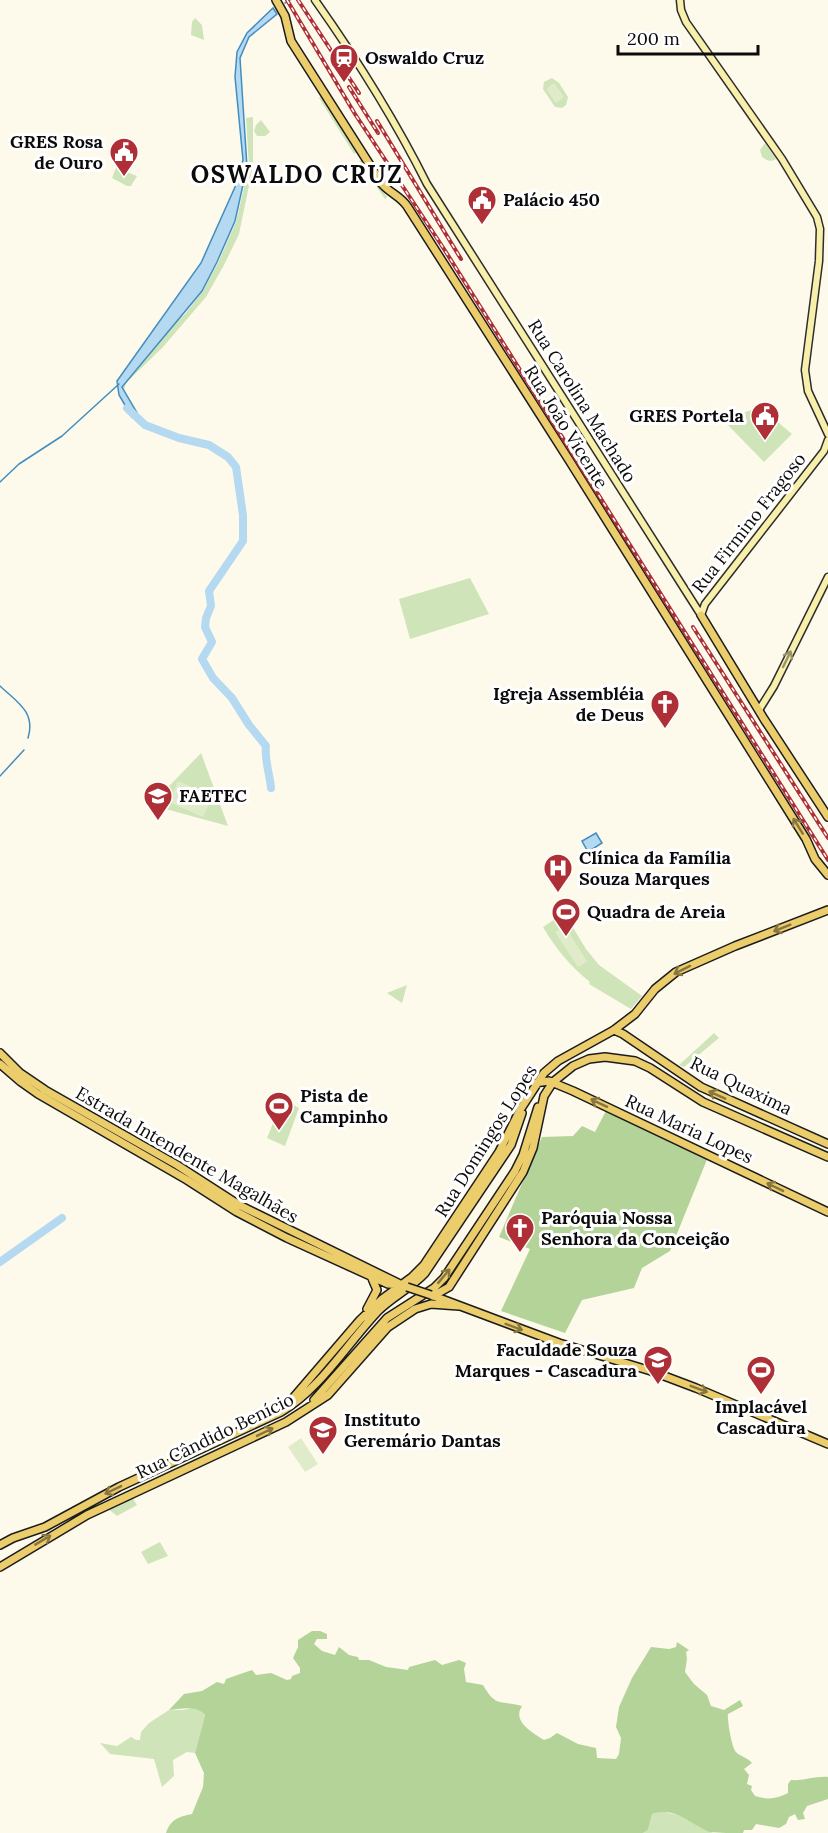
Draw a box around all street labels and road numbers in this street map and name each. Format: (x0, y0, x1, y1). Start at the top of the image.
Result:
street label: Rua Carolina Machado (523, 315, 642, 486)
street label: Rua João Vicente (519, 361, 614, 493)
street label: Rua Firmino Fragoso (687, 448, 811, 598)
street label: Rua Quaxima (687, 1051, 796, 1120)
street label: Rua Domingos Lopes (429, 1060, 542, 1221)
street label: Estrada Intendente Magalhães (72, 1081, 303, 1228)
street label: Rua Maria Lopes (622, 1089, 757, 1168)
street label: Rua Cândido Benício (132, 1387, 297, 1484)

